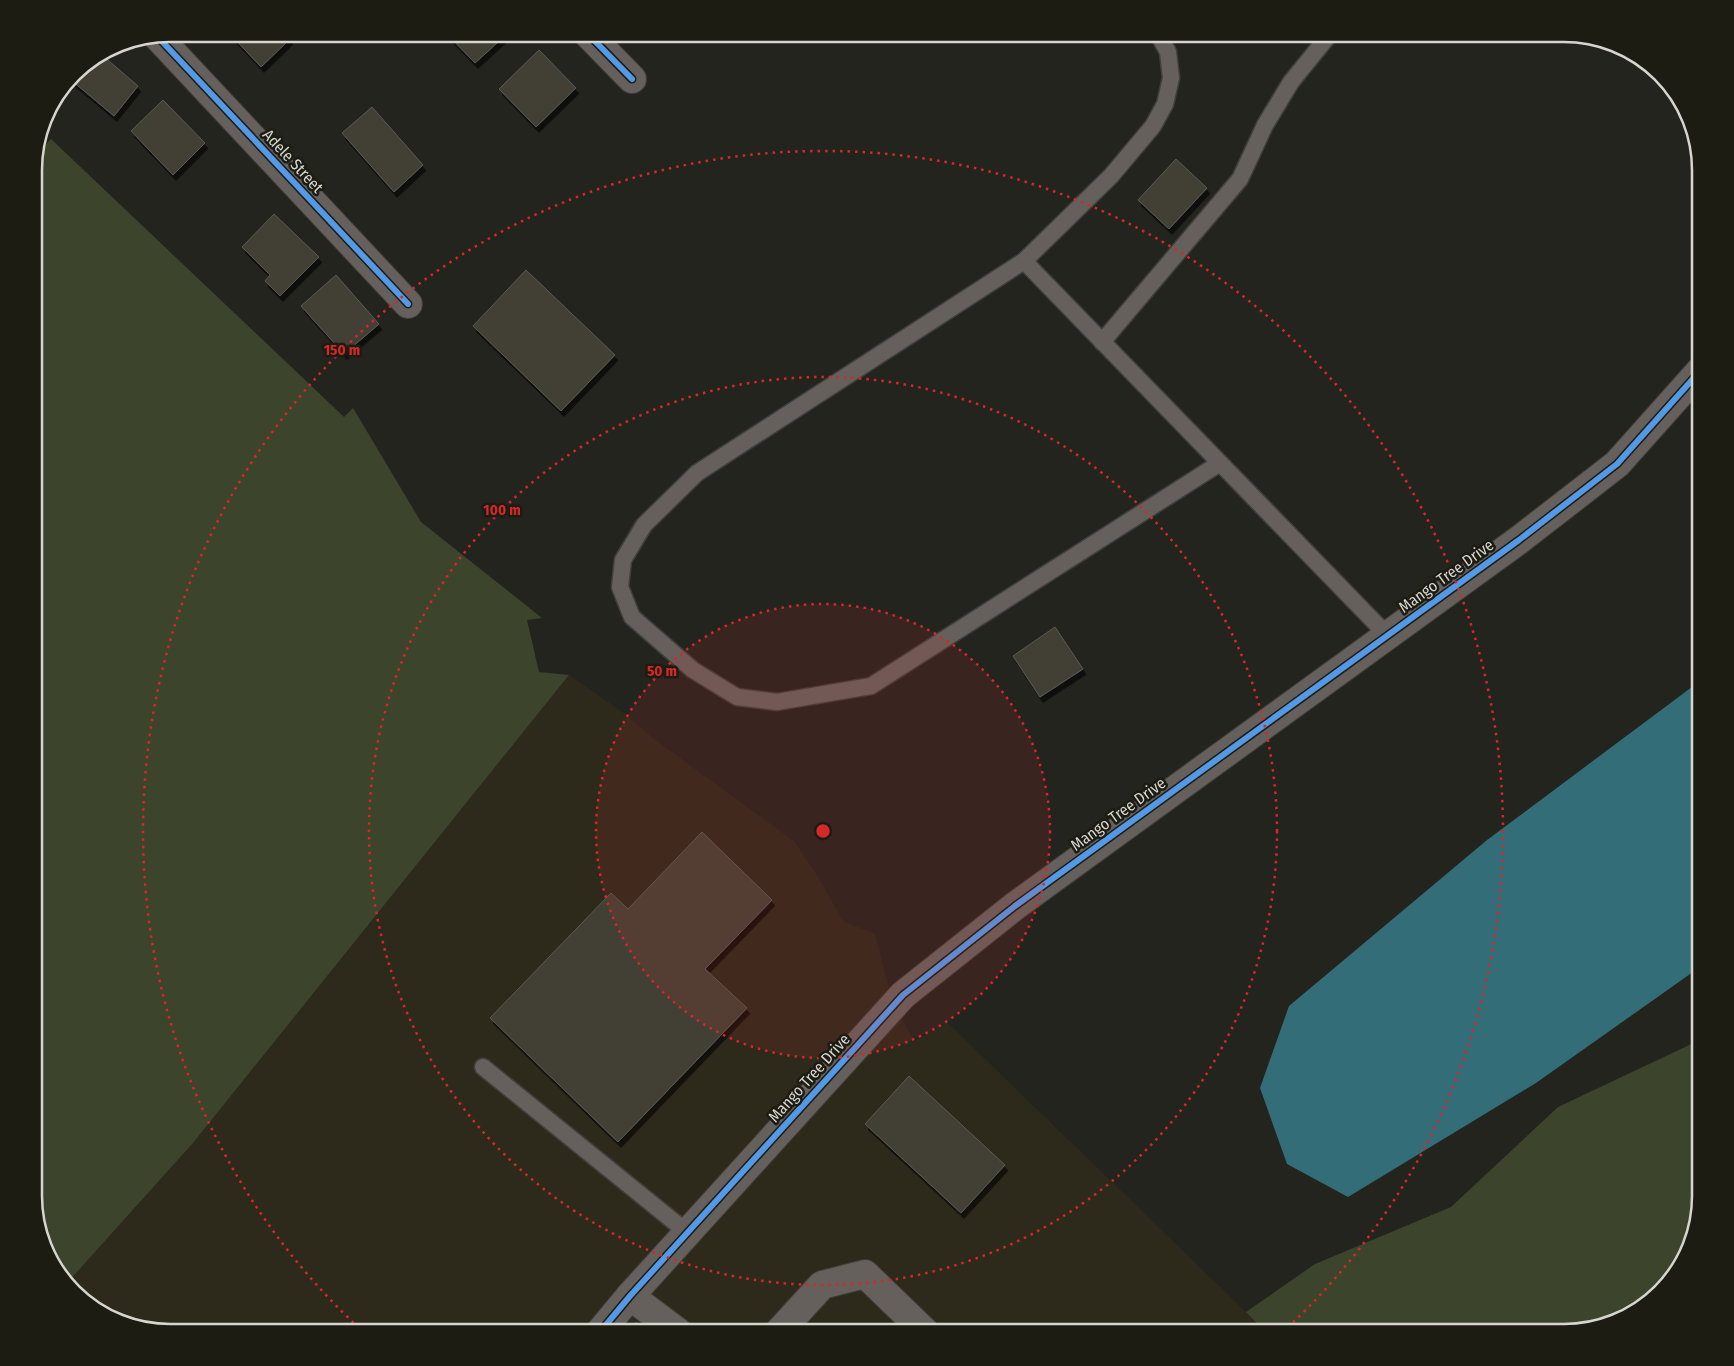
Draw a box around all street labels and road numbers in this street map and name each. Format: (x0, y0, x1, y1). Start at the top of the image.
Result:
street label: Adele Street (259, 125, 328, 197)
street label: Mango Tree Drive (1395, 535, 1497, 617)
street label: Mango Tree Drive (1067, 773, 1169, 855)
street label: Mango Tree Drive (764, 1030, 854, 1126)

